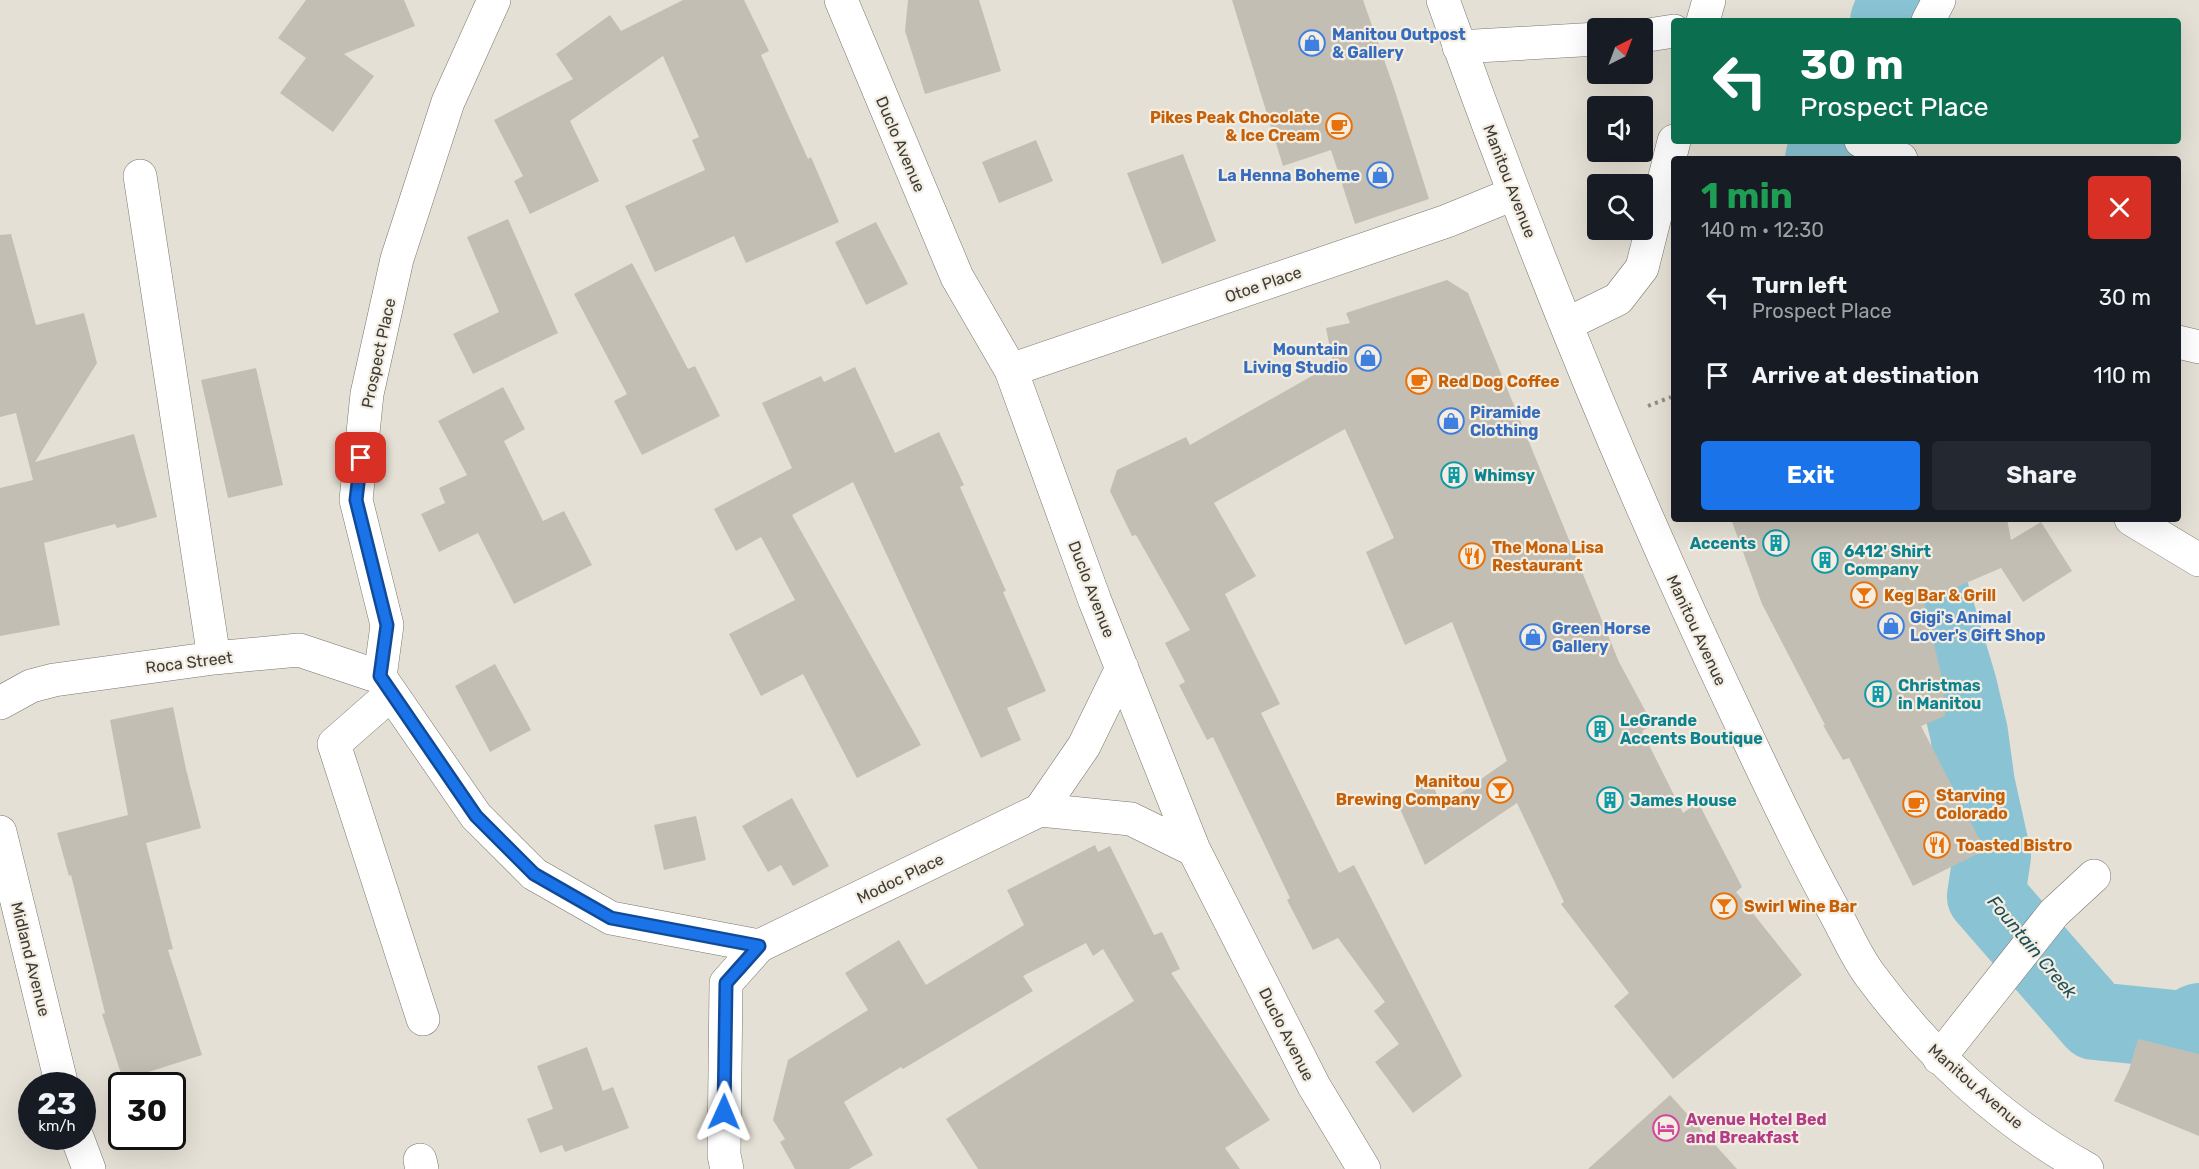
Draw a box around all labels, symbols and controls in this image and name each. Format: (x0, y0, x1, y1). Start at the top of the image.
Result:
north arrow (1587, 18, 1653, 84)
map controls (1587, 18, 1653, 240)
place label: Manitou Outpost & Gallery (1332, 25, 1466, 62)
shop icon: Manitou Outpost & Gallery (1297, 28, 1327, 58)
text: 30 m (1800, 40, 1904, 90)
icon: left (1701, 42, 1779, 120)
text: Prospect Place (1800, 91, 1989, 123)
street label: Duclo Avenue (872, 93, 929, 195)
button: sound (1587, 96, 1653, 162)
place label: Pikes Peak Chocolate & Ice Cream (1150, 108, 1320, 145)
cafe icon: Pikes Peak Chocolate & Ice Cream (1324, 111, 1354, 141)
street label: Manitou Avenue (1479, 122, 1540, 240)
shop icon: La Henna Boheme (1365, 160, 1395, 190)
place label: La Henna Boheme (1218, 166, 1360, 185)
button: search (1587, 174, 1653, 240)
text: 1 min (1701, 174, 1793, 217)
button: close (2088, 176, 2151, 239)
text: 140 m · 12:30 (1701, 218, 1824, 242)
street label: Otoe Place (1222, 262, 1304, 306)
text: Turn left (1752, 272, 1847, 299)
icon: left (1701, 281, 1734, 314)
text: 30 m (2099, 284, 2151, 311)
street label: Prospect Place (358, 296, 399, 410)
text: Prospect Place (1752, 299, 1892, 323)
place label: Mountain Living Studio (1243, 340, 1348, 377)
shop icon: Mountain Living Studio (1353, 343, 1383, 373)
icon: arrive (1701, 359, 1734, 392)
text: Arrive at destination (1752, 362, 1979, 389)
text: 110 m (2093, 362, 2151, 389)
cafe icon: Red Dog Coffee (1404, 366, 1434, 396)
place label: Red Dog Coffee (1438, 372, 1559, 391)
place label: Piramide Clothing (1470, 403, 1541, 440)
shop icon: Piramide Clothing (1436, 406, 1466, 436)
pin (335, 432, 386, 483)
icon: arrive (344, 441, 377, 474)
button: Exit (1701, 441, 1920, 510)
button: Share (1932, 441, 2151, 510)
building icon: Whimsy (1439, 460, 1469, 490)
place label: Whimsy (1474, 466, 1535, 485)
building icon: Accents (1761, 528, 1791, 558)
place label: Accents (1690, 534, 1756, 553)
street label: Duclo Avenue (1064, 538, 1119, 640)
place label: The Mona Lisa Restaurant (1492, 538, 1604, 575)
restaurant icon: The Mona Lisa Restaurant (1457, 541, 1487, 571)
place label: 6412' Shirt Company (1844, 542, 1931, 579)
building icon: 6412' Shirt Company (1810, 545, 1840, 575)
street label: Manitou Avenue (1663, 572, 1730, 689)
bar icon: Keg Bar & Grill (1849, 580, 1879, 610)
place label: Keg Bar & Grill (1884, 586, 1996, 605)
place label: Gigi's Animal Lover's Gift Shop (1910, 608, 2046, 645)
shop icon: Gigi's Animal Lover's Gift Shop (1876, 611, 1906, 641)
place label: Green Horse Gallery (1552, 619, 1651, 656)
shop icon: Green Horse Gallery (1518, 622, 1548, 652)
street label: Roca Street (145, 648, 234, 677)
place label: Christmas in Manitou (1898, 676, 1981, 713)
building icon: Christmas in Manitou (1863, 679, 1893, 709)
place label: LeGrande Accents Boutique (1620, 711, 1763, 748)
building icon: LeGrande Accents Boutique (1585, 714, 1615, 744)
place label: Manitou Brewing Company (1336, 772, 1480, 809)
bar icon: Manitou Brewing Company (1485, 775, 1515, 805)
building icon: James House (1595, 785, 1625, 815)
place label: Starving Colorado (1936, 786, 2008, 823)
cafe icon: Starving Colorado (1901, 789, 1931, 819)
place label: James House (1630, 791, 1737, 810)
restaurant icon: Toasted Bistro (1922, 830, 1952, 860)
place label: Toasted Bistro (1956, 836, 2072, 855)
street label: Modoc Place (854, 849, 947, 908)
bar icon: Swirl Wine Bar (1709, 891, 1739, 921)
water label: Fountain Creek (1983, 891, 2082, 1003)
place label: Swirl Wine Bar (1744, 897, 1857, 916)
street label: Midland Avenue (7, 900, 54, 1018)
street label: Duclo Avenue (1255, 984, 1318, 1084)
street label: Manitou Avenue (1924, 1040, 2027, 1133)
speed limit sign: 30 (108, 1072, 186, 1150)
position arrow (692, 1080, 756, 1144)
text: 23 (37, 1086, 77, 1122)
place label: Avenue Hotel Bed and Breakfast (1686, 1110, 1827, 1147)
hotel icon: Avenue Hotel Bed and Breakfast (1651, 1113, 1681, 1143)
text: km/h (38, 1117, 76, 1135)

